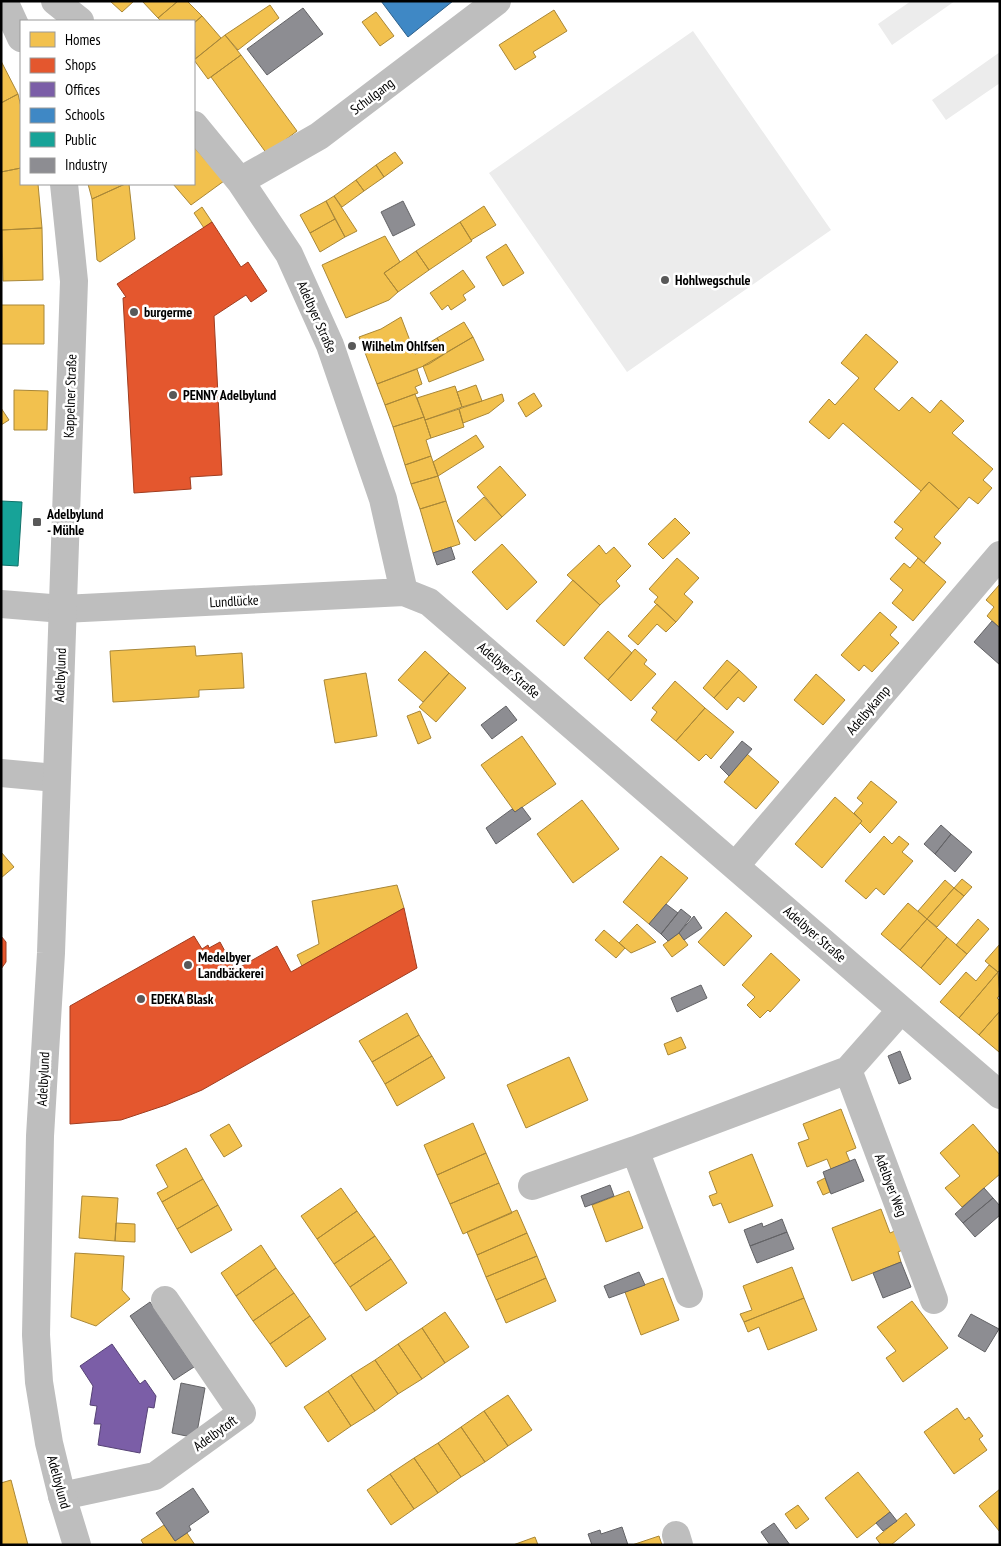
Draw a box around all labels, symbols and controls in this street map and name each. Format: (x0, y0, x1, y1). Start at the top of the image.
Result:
legend (20, 20, 195, 185)
text: Homes (65, 30, 101, 49)
text: Shops (65, 55, 96, 74)
street label: Schulgang (346, 74, 398, 118)
text: Offices (65, 80, 100, 99)
text: Schools (65, 105, 105, 124)
text: Public (65, 130, 97, 149)
text: Industry (65, 155, 107, 174)
place label: Hohlwegschule (675, 271, 751, 289)
marker: Hohlwegschule (659, 274, 671, 286)
street label: Adelbyer Straße (293, 278, 341, 356)
place label: burgerme (144, 303, 192, 321)
marker: burgerme (128, 306, 140, 318)
place label: Wilhelm Ohlfsen (361, 337, 445, 355)
marker: Wilhelm Ohlfsen (346, 340, 358, 352)
street label: Kappelner Straße (60, 353, 80, 438)
place label: PENNY Adelbylund (183, 386, 276, 404)
marker: PENNY Adelbylund (167, 389, 179, 401)
place label: Adelbylund - Mühle (46, 505, 103, 539)
marker: Adelbylund - Mühle (31, 516, 43, 528)
street label: Lundlücke (209, 591, 259, 611)
street label: Adelbyer Straße (474, 638, 544, 702)
street label: Adelbylund (50, 647, 70, 703)
street label: Adelbykamp (842, 682, 894, 738)
street label: Adelbyer Straße (780, 902, 850, 966)
place label: Medelbyer Landbäckerei (198, 948, 264, 982)
marker: Medelbyer Landbäckerei (182, 959, 194, 971)
place label: EDEKA Blask (151, 990, 214, 1008)
marker: EDEKA Blask (135, 993, 147, 1005)
street label: Adelbylund (33, 1051, 53, 1107)
street label: Adelbyer Weg (871, 1151, 911, 1219)
street label: Adelbytoft (190, 1411, 241, 1455)
street label: Adelbylund (43, 1453, 75, 1511)

